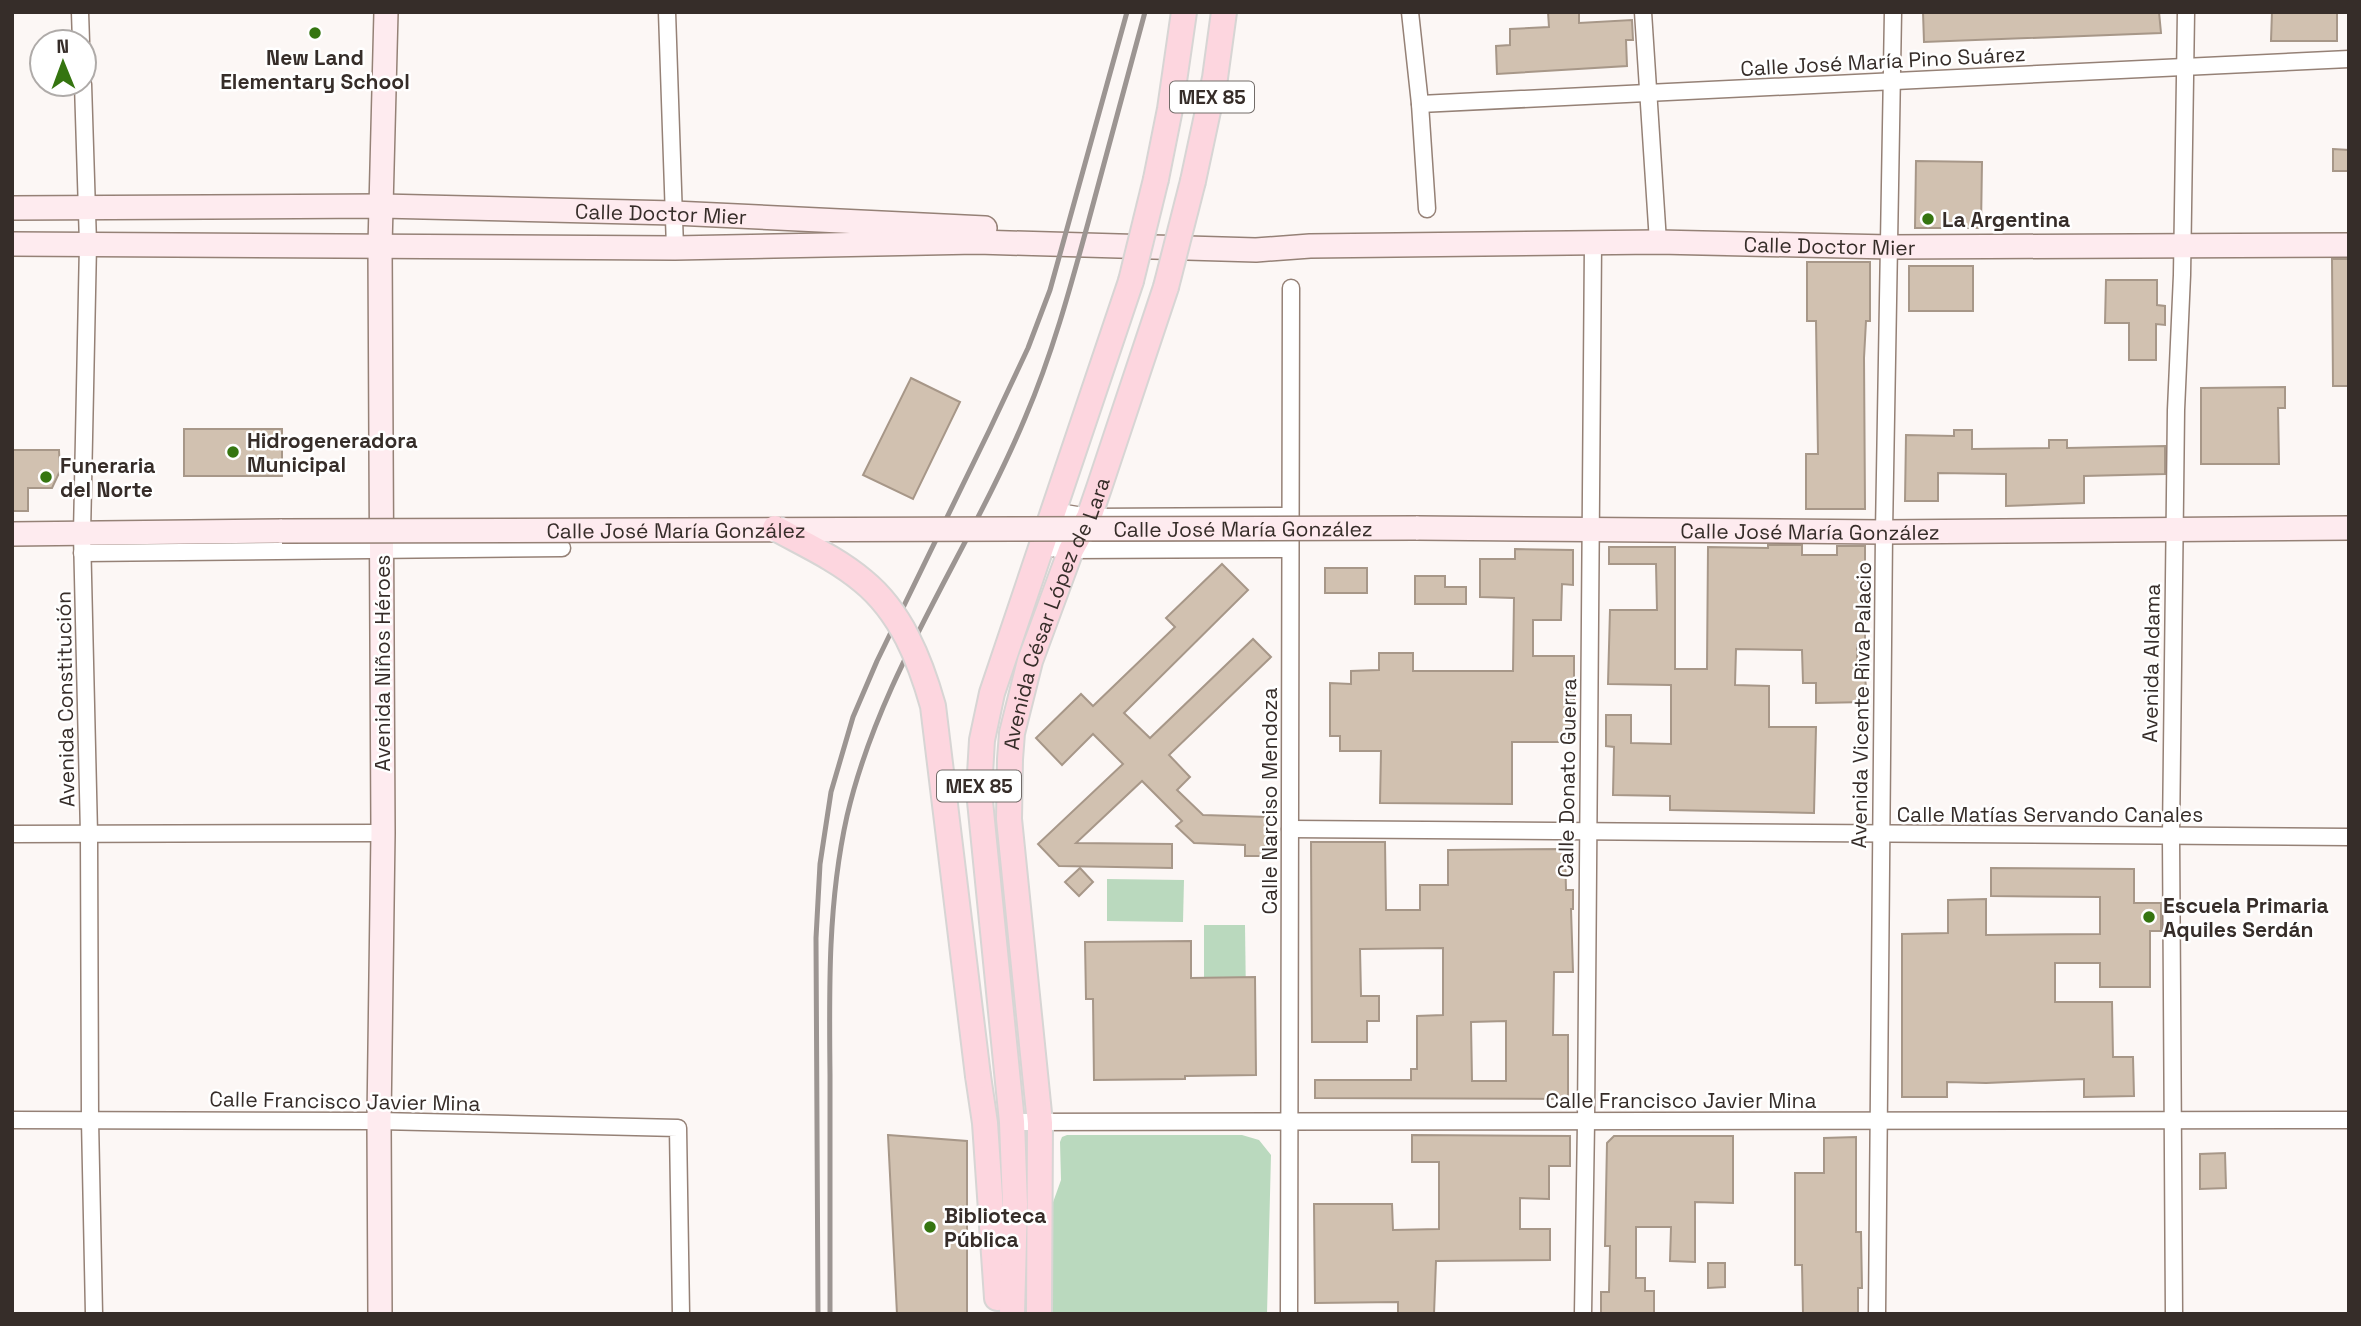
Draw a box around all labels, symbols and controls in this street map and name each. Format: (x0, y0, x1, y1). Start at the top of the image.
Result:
marker: New Land Elementary School (307, 25, 323, 41)
north arrow (28, 28, 98, 98)
text: N (56, 34, 69, 59)
street label: Calle José María Pino Suárez (1740, 40, 2026, 82)
place label: New Land Elementary School (220, 44, 410, 95)
road number: MEX 85 (1170, 82, 1254, 113)
street label: Calle Doctor Mier (575, 197, 748, 230)
place label: La Argentina (1942, 206, 2070, 233)
marker: La Argentina (1920, 211, 1936, 227)
street label: Calle Doctor Mier (1743, 230, 1916, 260)
place label: Hidrogeneradora Municipal (247, 427, 418, 478)
marker: Hidrogeneradora Municipal (225, 444, 241, 460)
place label: Funeraria del Norte (60, 452, 155, 503)
marker: Funeraria del Norte (38, 469, 54, 485)
street label: Avenida César López de Lara (997, 474, 1115, 751)
street label: Calle José María González (1113, 515, 1373, 542)
street label: Calle José María González (546, 516, 806, 544)
street label: Calle José María González (1680, 517, 1940, 546)
street label: Avenida Niños Héroes (369, 555, 396, 771)
street label: Avenida Vicente Riva Palacio (1845, 561, 1877, 849)
street label: Avenida Aldama (2136, 583, 2166, 743)
street label: Avenida Constitución (50, 591, 80, 807)
street label: Calle Donato Guerra (1552, 678, 1582, 878)
street label: Calle Narciso Mendoza (1256, 688, 1283, 914)
road number: MEX 85 (937, 771, 1021, 802)
street label: Calle Matías Servando Canales (1897, 801, 2203, 828)
place label: Escuela Primaria Aquiles Serdán (2163, 892, 2329, 943)
marker: Escuela Primaria Aquiles Serdán (2141, 909, 2157, 925)
street label: Calle Francisco Javier Mina (209, 1085, 481, 1117)
street label: Calle Francisco Javier Mina (1545, 1087, 1817, 1114)
place label: Biblioteca Pública (944, 1202, 1046, 1253)
marker: Biblioteca Pública (922, 1219, 938, 1235)

